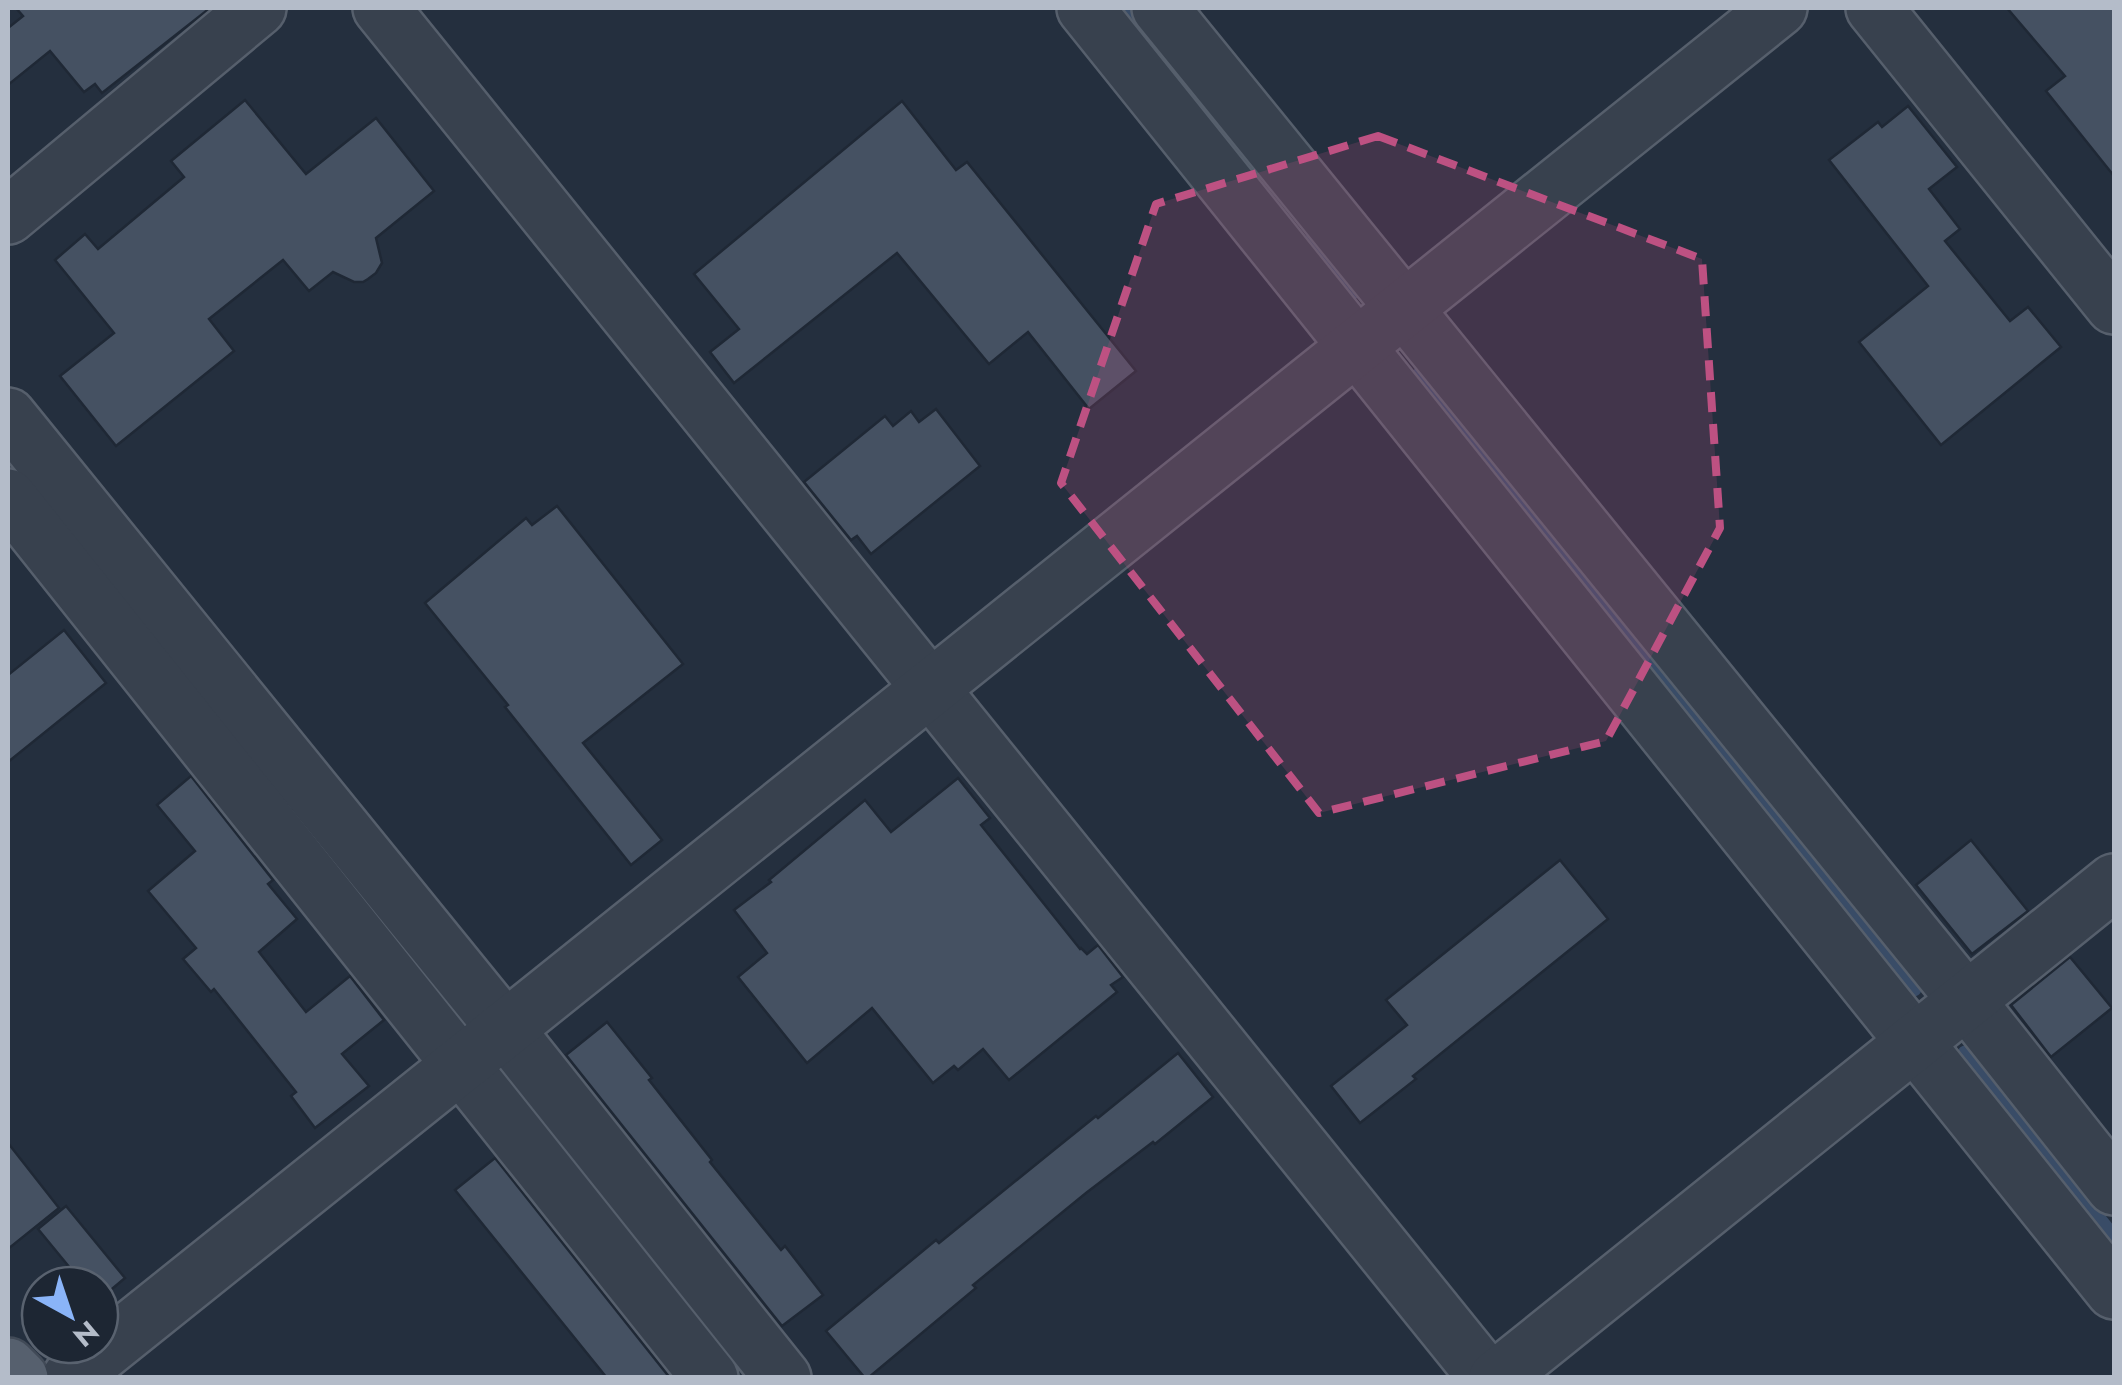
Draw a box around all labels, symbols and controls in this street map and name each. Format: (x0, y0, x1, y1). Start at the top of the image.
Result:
north arrow (20, 1265, 120, 1365)
text: N (64, 1311, 107, 1357)

